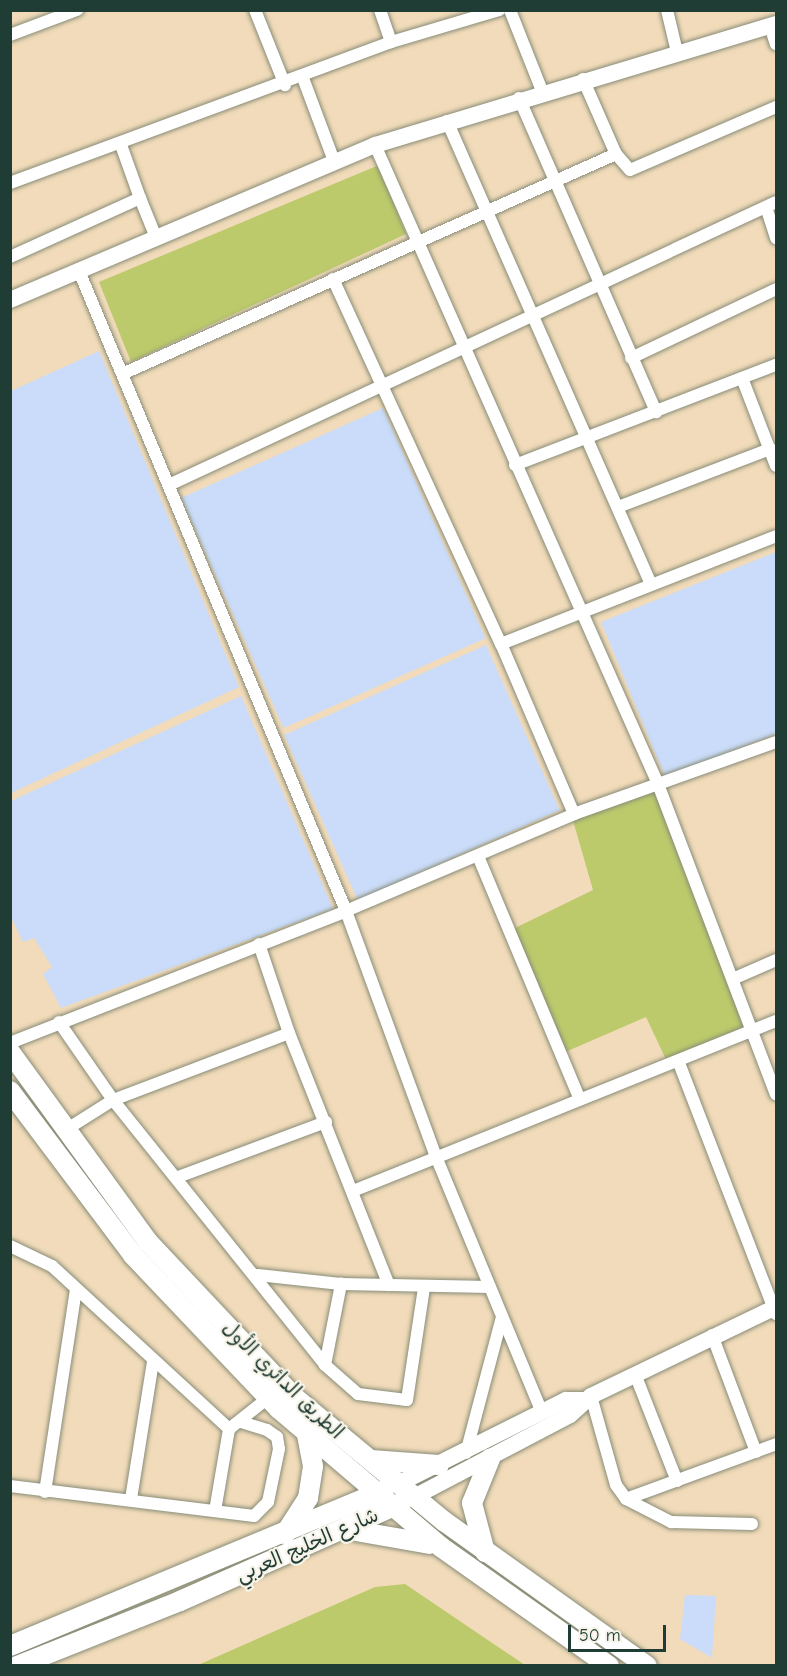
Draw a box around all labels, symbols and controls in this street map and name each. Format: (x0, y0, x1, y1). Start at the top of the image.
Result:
street label: الطريق الدائري الأول (217, 1316, 349, 1444)
street label: شارع الخليج العربي (232, 1503, 382, 1587)
scale bar (571, 1613, 668, 1651)
text: 50 m (579, 1625, 621, 1646)

